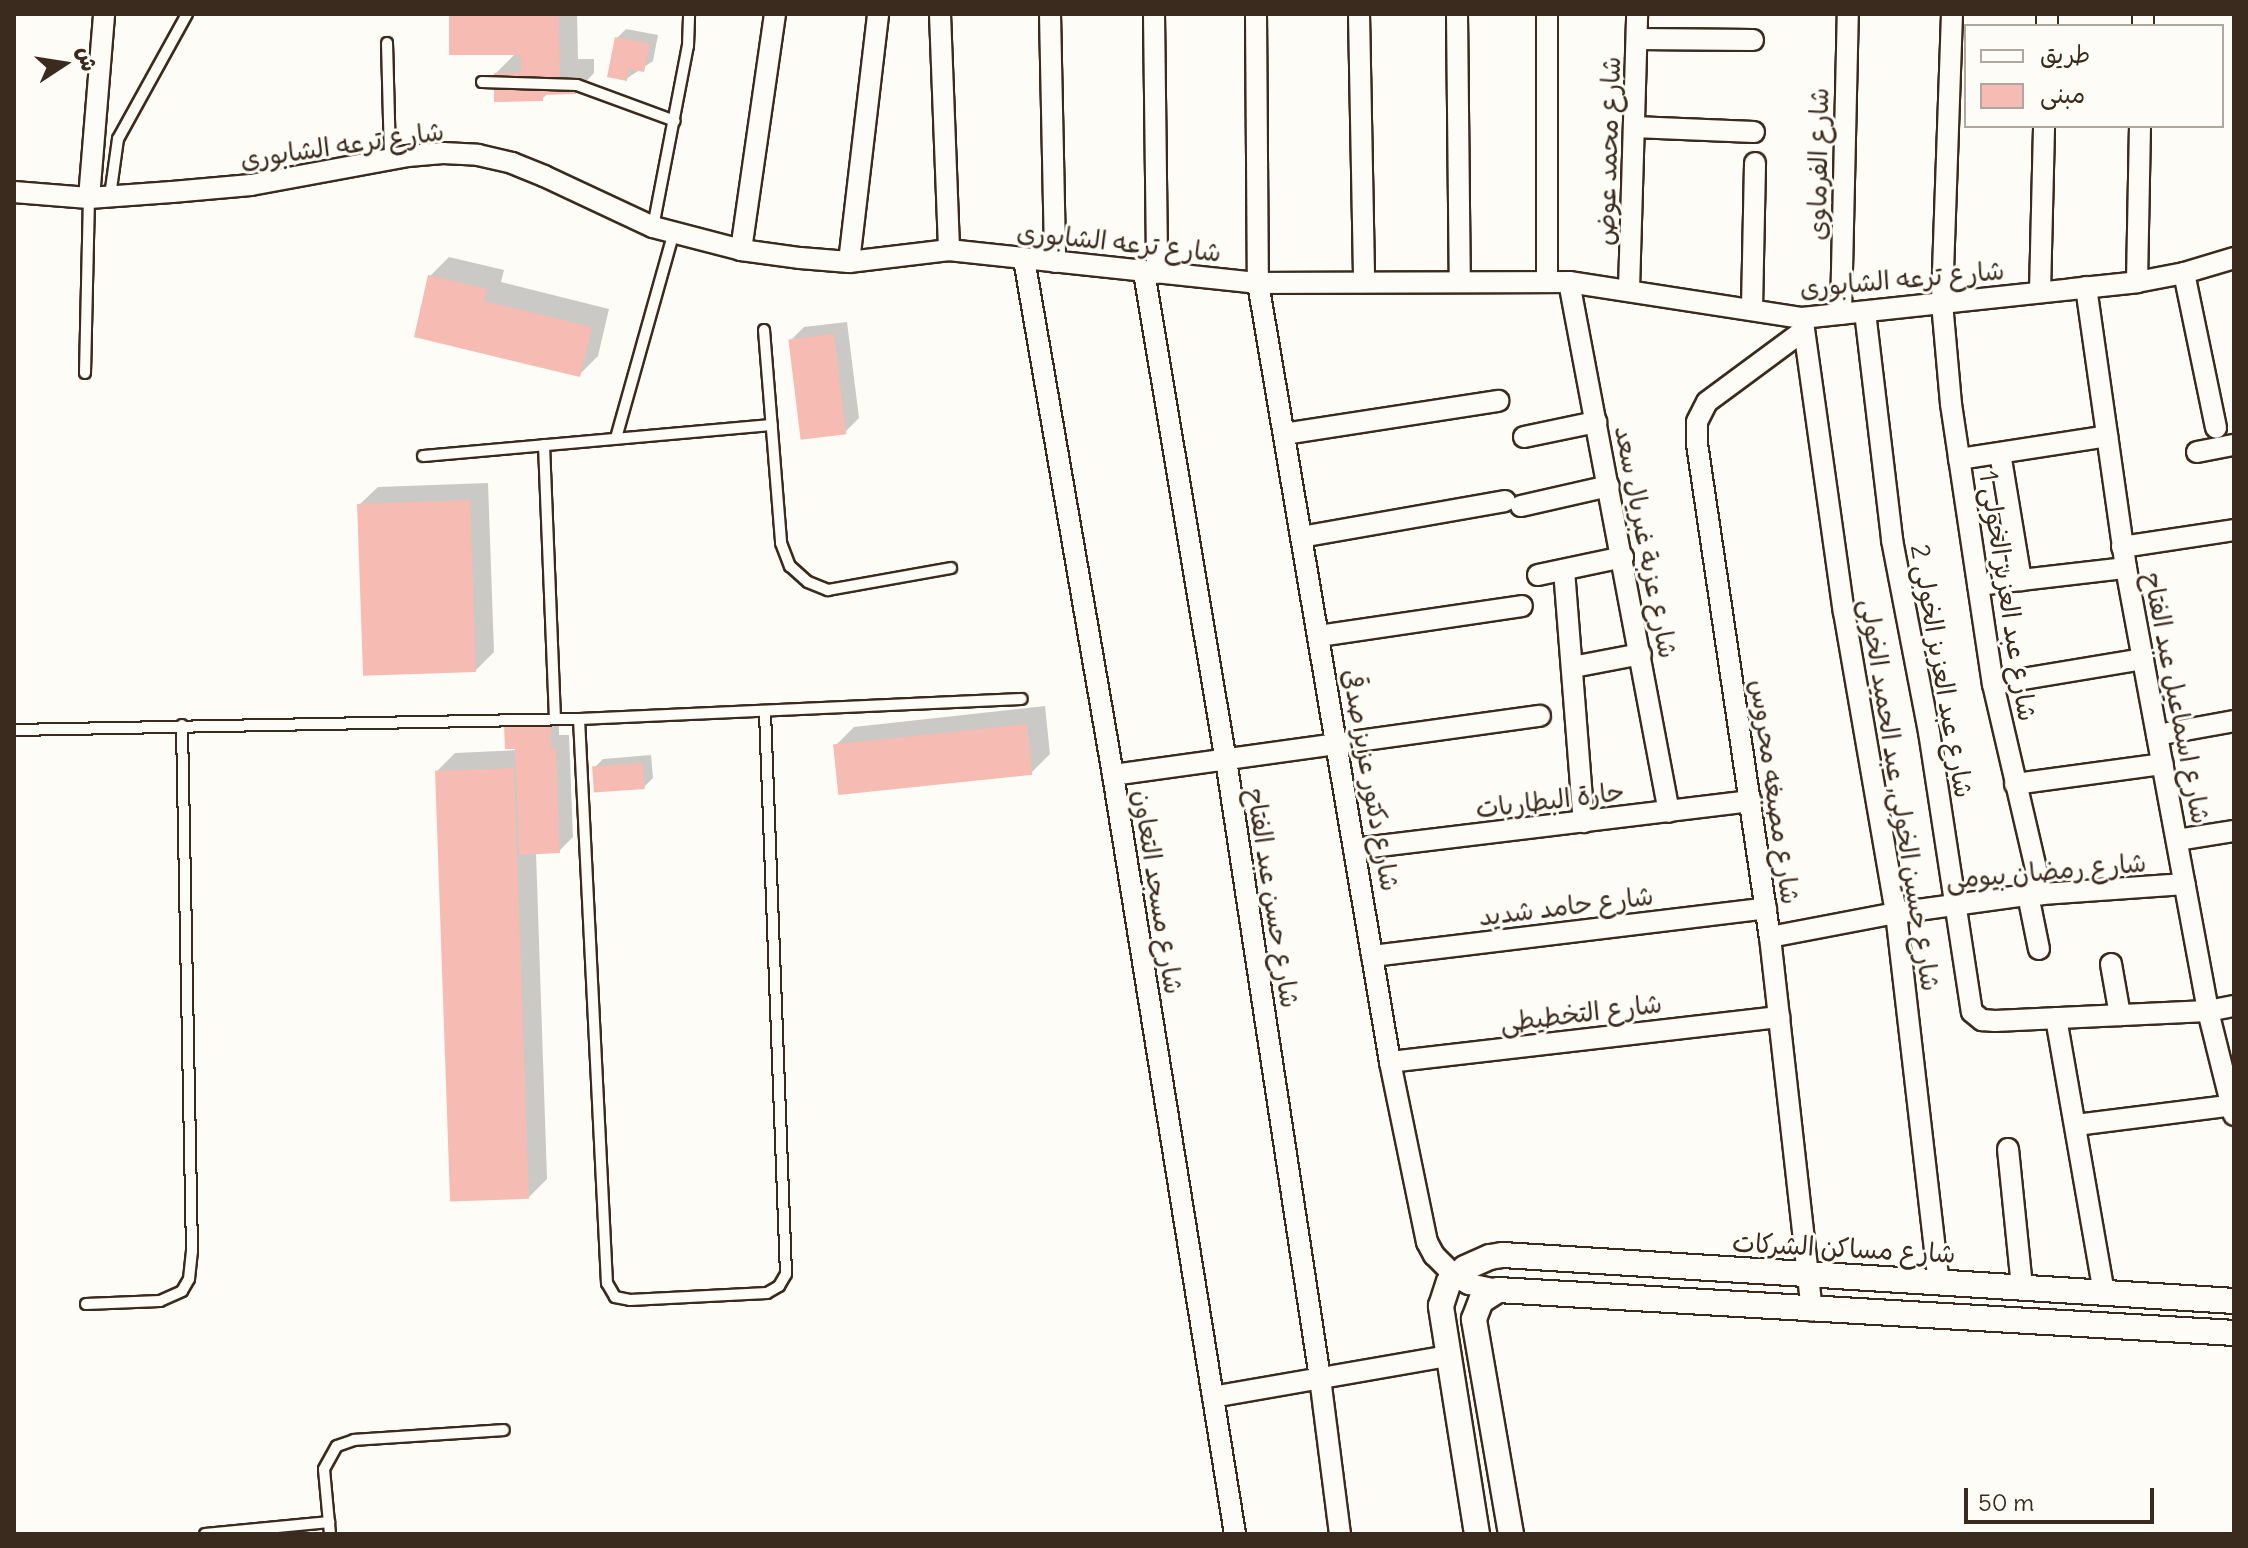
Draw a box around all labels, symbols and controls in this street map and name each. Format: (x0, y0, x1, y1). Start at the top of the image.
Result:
north arrow (24, 24, 104, 104)
legend (1964, 24, 2224, 128)
text: طريق (2040, 39, 2090, 69)
text: ش (71, 44, 104, 74)
street label: شارع محمد عوض (1589, 56, 1627, 246)
text: مبنى (2040, 79, 2085, 109)
street label: شارع الفرماوى (1801, 87, 1835, 241)
street label: شارع ترعه الشابورى (238, 115, 446, 175)
street label: شارع ترعه الشابورى (1015, 216, 1223, 268)
street label: شارع ترعه الشابورى (1798, 255, 2006, 303)
street label: شارع عزبة غبريال سعد (1608, 423, 1684, 661)
street label: شارع عبد العزيز الخولى 1 (1973, 469, 2043, 723)
street label: شارع عبد العزيز الخولى 2 (1904, 542, 1980, 800)
street label: شارع اسماعيل عبد الفتاح (2137, 570, 2217, 826)
street label: شارع حسين الخولى, عبد الحميد الخولى (1854, 597, 1946, 993)
street label: شارع دكتور عزيز صدقى (1336, 666, 1406, 894)
street label: شارع مصبغه محروس (1744, 678, 1806, 906)
street label: حارة البطاريات (1474, 775, 1626, 825)
street label: شارع حسن عبد الفتاح (1240, 786, 1306, 1010)
street label: شارع مسجد التعاون (1126, 788, 1190, 996)
street label: شارع رمضان بيومى (1944, 847, 2148, 895)
street label: شارع حامد شديد (1477, 880, 1655, 932)
street label: شارع التخطيطى (1498, 988, 1664, 1038)
street label: شارع مساكن الشركات (1732, 1227, 1956, 1269)
scale bar (1968, 1472, 2158, 1522)
text: 50 m (1978, 1487, 2034, 1517)

